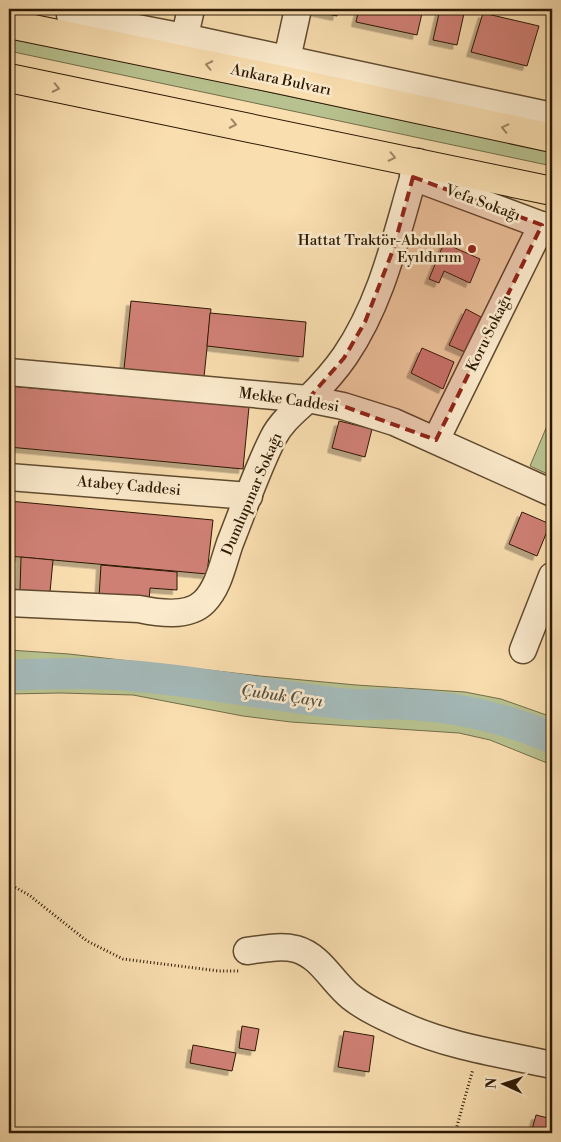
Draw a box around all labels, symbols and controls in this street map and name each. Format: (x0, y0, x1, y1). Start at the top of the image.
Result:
one-way arrow (204, 60, 213, 70)
street label: Ankara Bulvarı (228, 60, 333, 100)
one-way arrow (52, 82, 61, 92)
one-way arrow (228, 118, 237, 129)
one-way arrow (500, 123, 509, 133)
one-way arrow (387, 151, 396, 162)
street label: Vefa Sokağı (442, 180, 523, 225)
place label: Hattat Traktör-Abdullah Eyıldırım (298, 231, 462, 267)
marker: Hattat Traktör-Abdullah Eyıldırım (466, 243, 478, 255)
street label: Koru Sokağı (462, 291, 516, 375)
street label: Mekke Caddesi (238, 384, 340, 416)
street label: Dumlupınar Sokağı (218, 430, 286, 558)
street label: Atabey Caddesi (75, 472, 182, 500)
water label: Çubuk Çayı (240, 680, 324, 712)
north arrow (478, 1060, 528, 1110)
text: N (483, 1077, 501, 1089)

